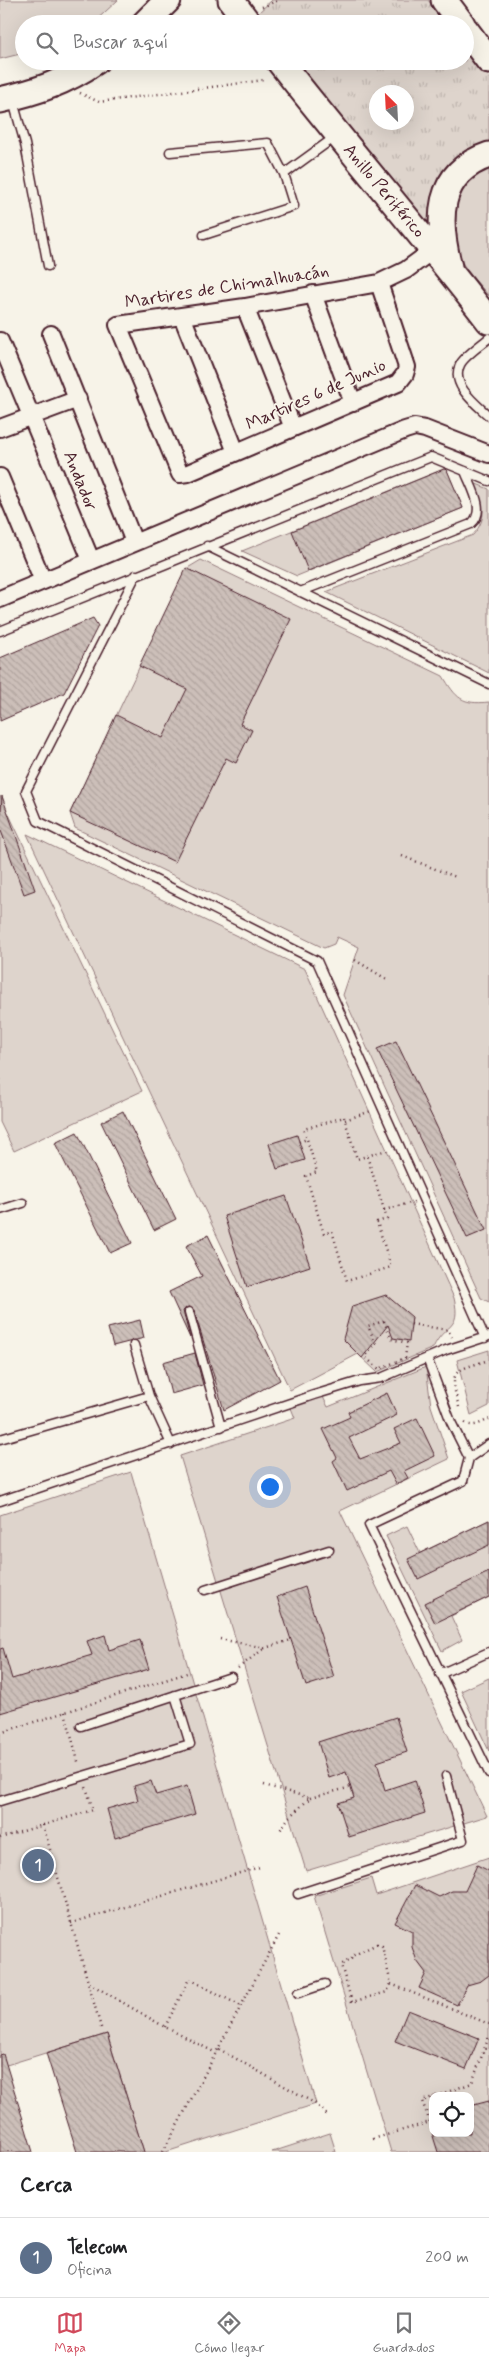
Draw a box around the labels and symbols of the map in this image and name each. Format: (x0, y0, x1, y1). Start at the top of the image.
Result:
north arrow (369, 85, 414, 130)
street label: Anillo Periférico (337, 139, 431, 243)
street label: Martires de Chimalhuacán (123, 259, 331, 315)
street label: Martires 6 de Junio (242, 353, 390, 437)
street label: Andador (57, 447, 103, 515)
your location (257, 1474, 283, 1500)
pin: 1 (22, 1846, 54, 1884)

